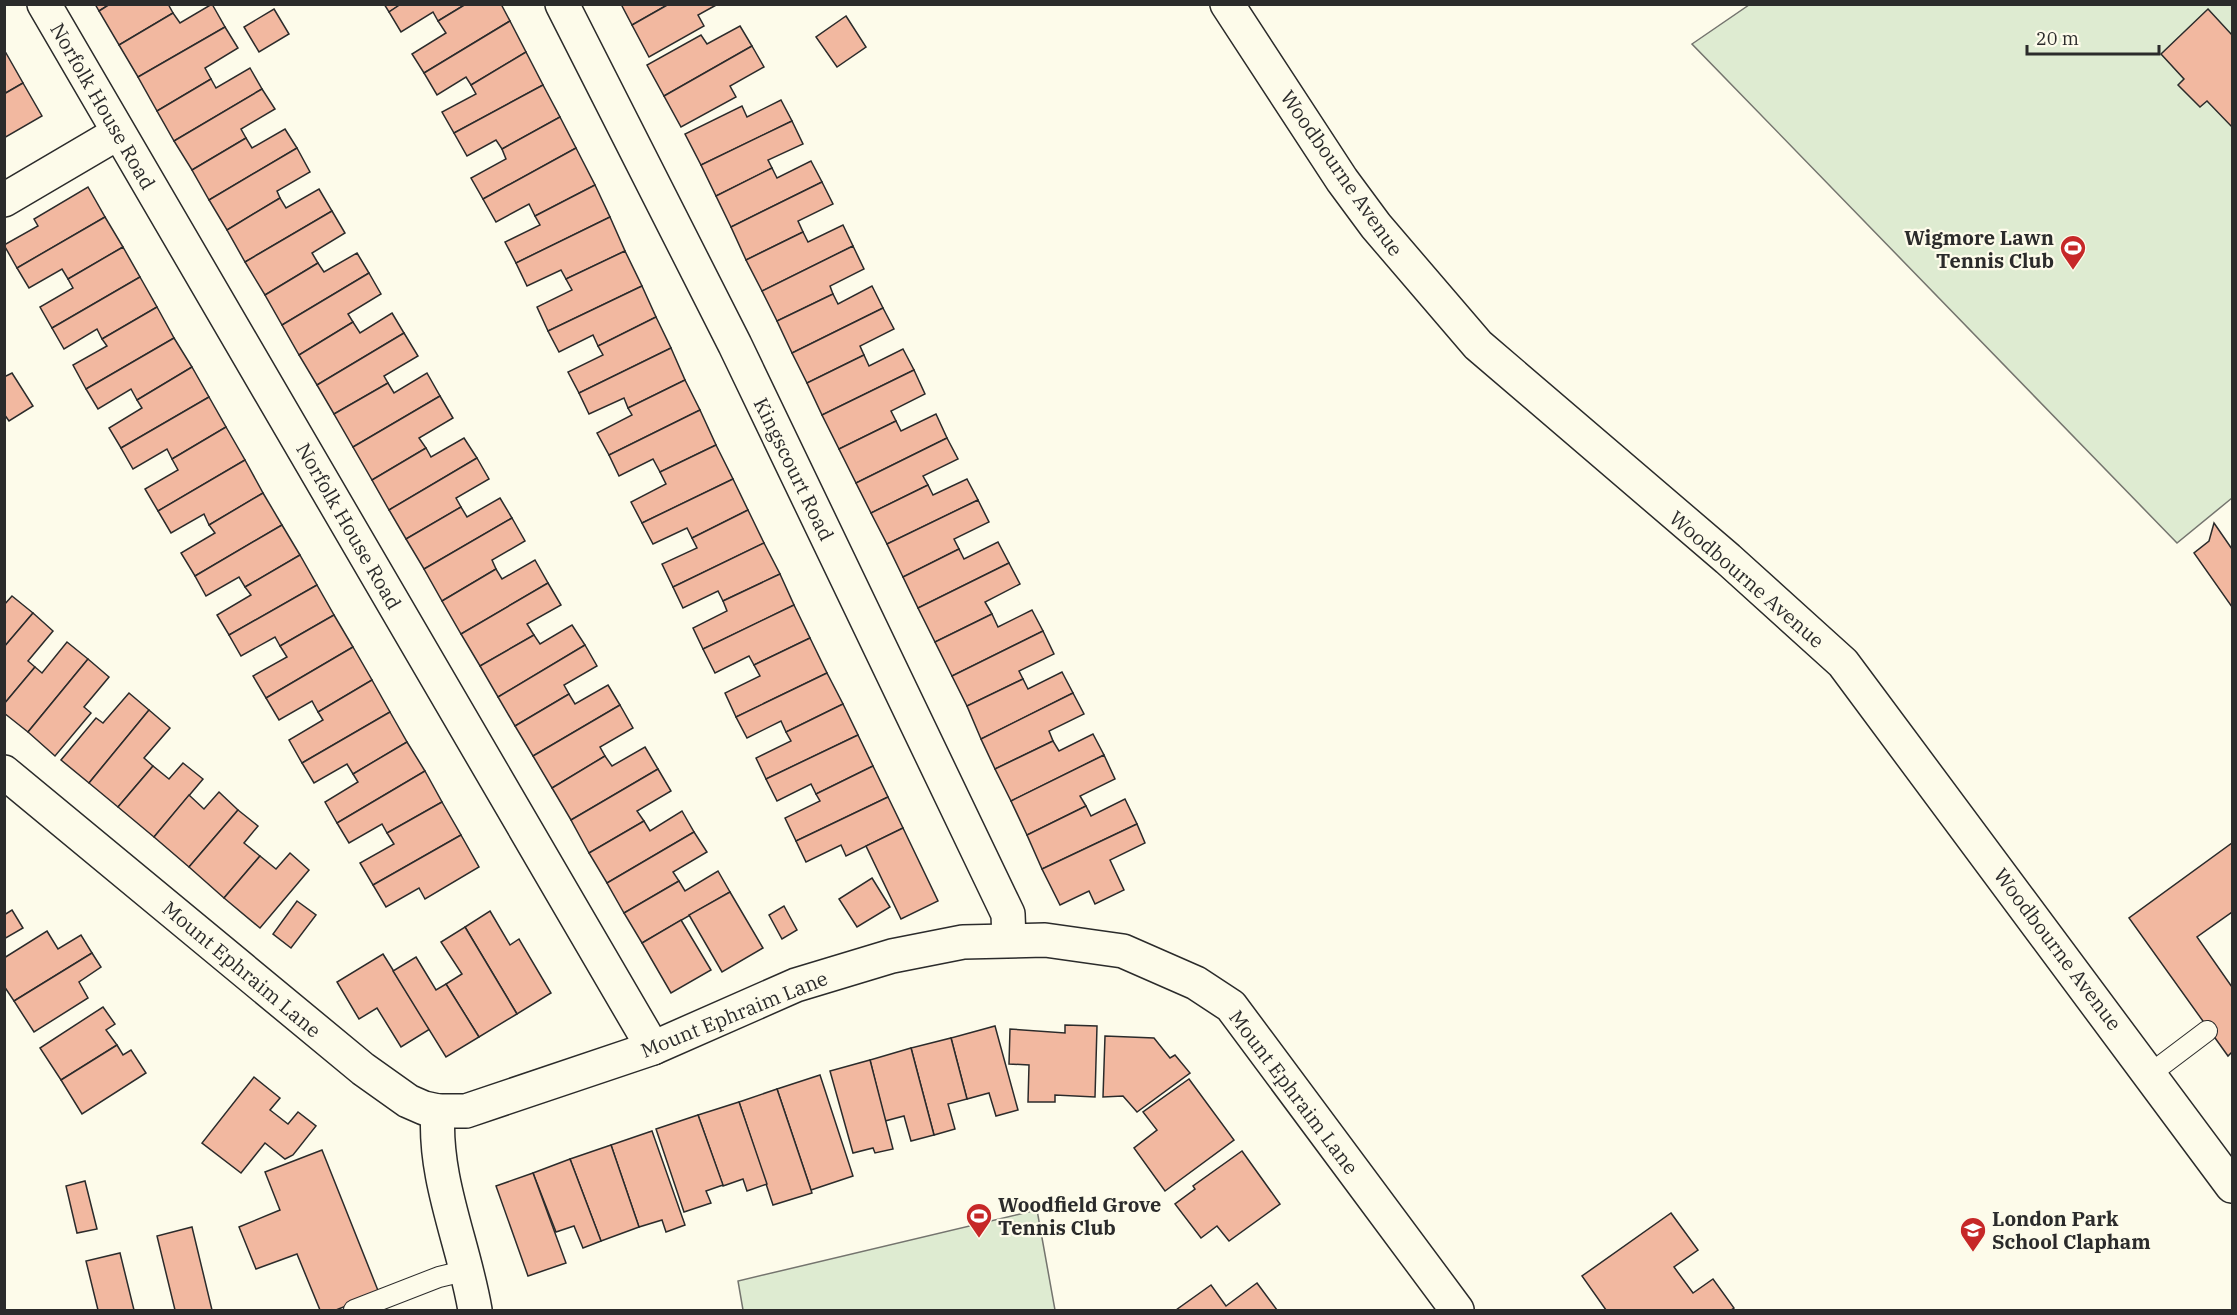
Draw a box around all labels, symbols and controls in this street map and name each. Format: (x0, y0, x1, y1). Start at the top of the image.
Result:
street label: Norfolk House Road (44, 18, 162, 194)
scale bar (2027, 18, 2159, 56)
text: 20 m (2036, 27, 2079, 50)
street label: Woodbourne Avenue (1275, 85, 1409, 261)
place label: Wigmore Lawn Tennis Club (1904, 224, 2054, 274)
sports icon: Wigmore Lawn Tennis Club (2058, 233, 2088, 271)
street label: Kingscourt Road (748, 393, 840, 545)
street label: Norfolk House Road (290, 438, 408, 614)
street label: Woodbourne Avenue (1664, 504, 1830, 654)
street label: Woodbourne Avenue (1988, 862, 2128, 1036)
street label: Mount Ephraim Lane (157, 895, 327, 1043)
street label: Mount Ephraim Lane (637, 964, 831, 1064)
street label: Mount Ephraim Lane (1223, 1004, 1365, 1180)
place label: Woodfield Grove Tennis Club (998, 1191, 1161, 1241)
sports icon: Woodfield Grove Tennis Club (964, 1201, 994, 1239)
place label: London Park School Clapham (1992, 1205, 2151, 1255)
school or university icon: London Park School Clapham (1958, 1215, 1988, 1253)

